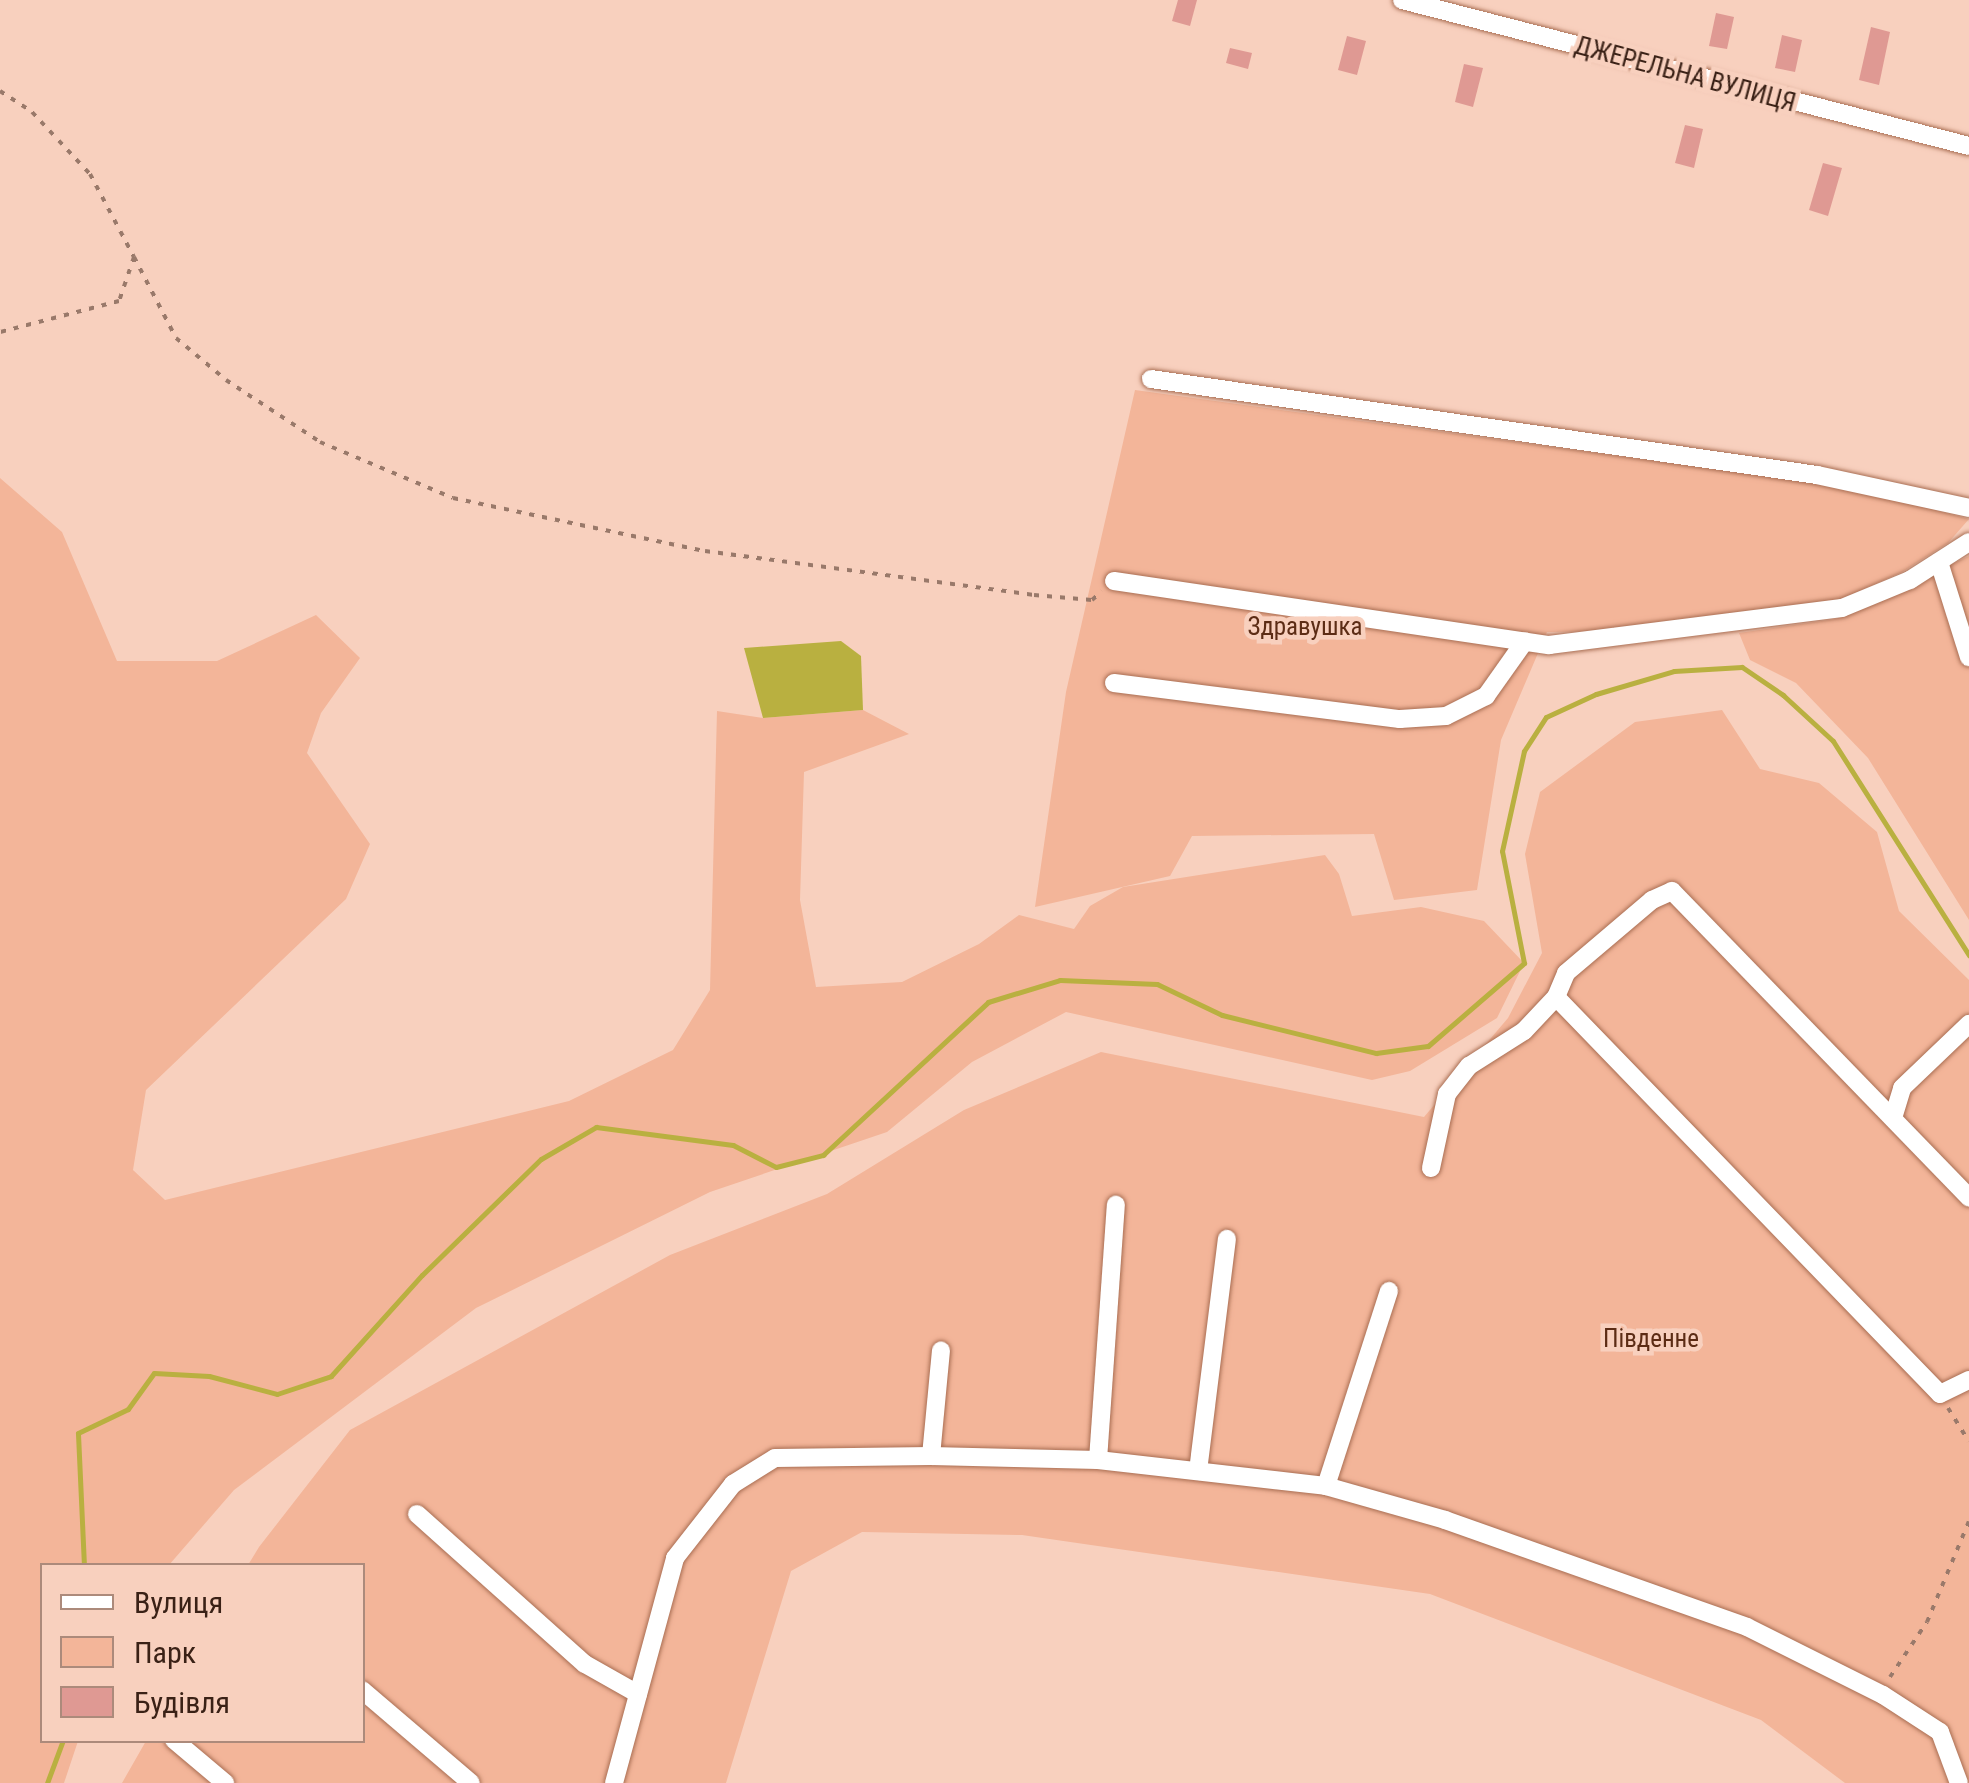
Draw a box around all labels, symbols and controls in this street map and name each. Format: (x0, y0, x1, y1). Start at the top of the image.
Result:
street label: ДЖЕРЕЛЬНА ВУЛИЦЯ (1571, 31, 1799, 119)
park label: Здравушка (1247, 612, 1363, 642)
park label: Південне (1603, 1324, 1699, 1354)
legend (40, 1563, 365, 1743)
text: Вулиця (134, 1585, 223, 1620)
text: Парк (134, 1635, 196, 1670)
text: Будівля (134, 1685, 230, 1720)

